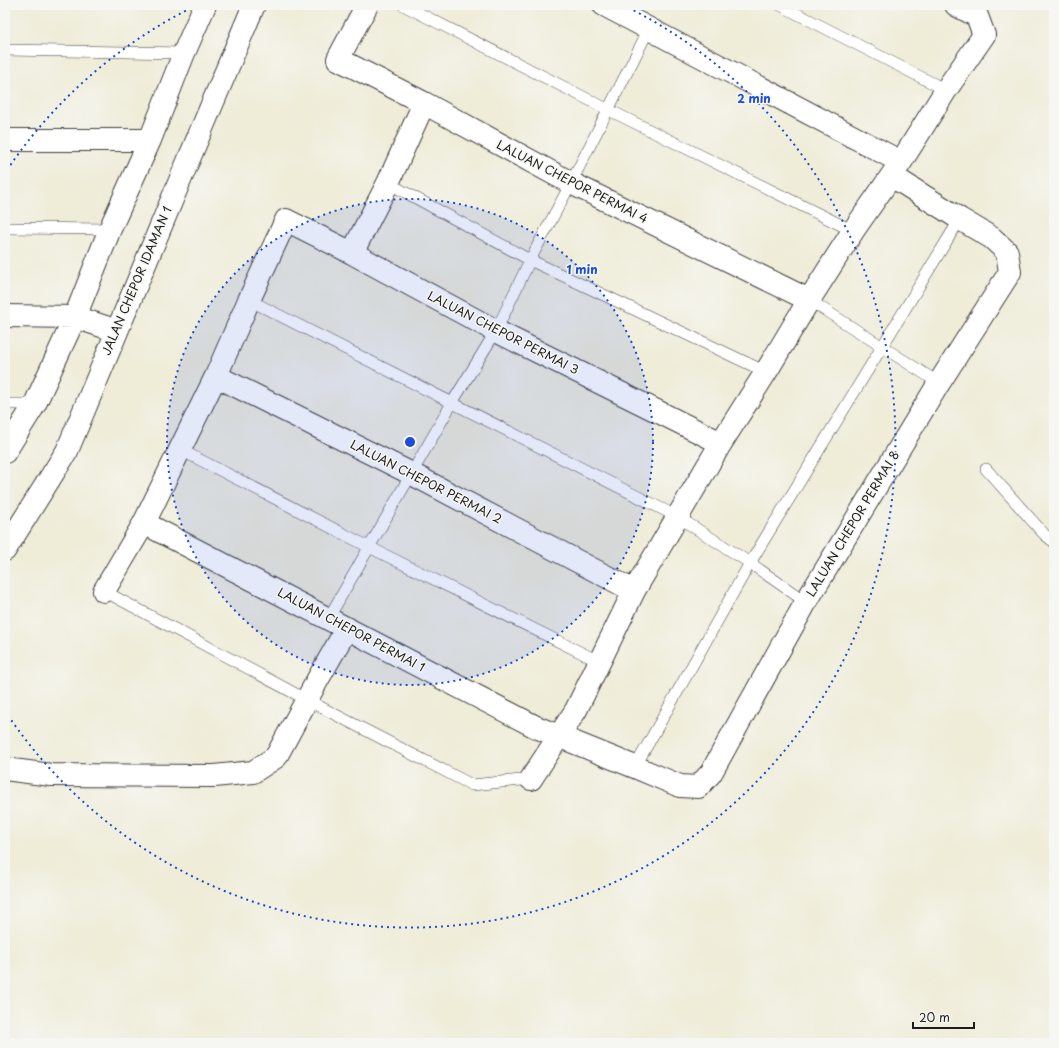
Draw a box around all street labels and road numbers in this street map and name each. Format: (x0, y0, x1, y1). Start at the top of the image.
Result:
street label: LALUAN CHEPOR PERMAI 4 (494, 135, 651, 227)
street label: JALAN CHEPOR IDAMAN 1 (96, 203, 176, 358)
street label: LALUAN CHEPOR PERMAI 3 (425, 286, 582, 378)
street label: LALUAN CHEPOR PERMAI 2 (347, 435, 506, 527)
street label: LALUAN CHEPOR PERMAI 8 (801, 447, 903, 600)
street label: LALUAN CHEPOR PERMAI 1 (275, 583, 428, 676)

